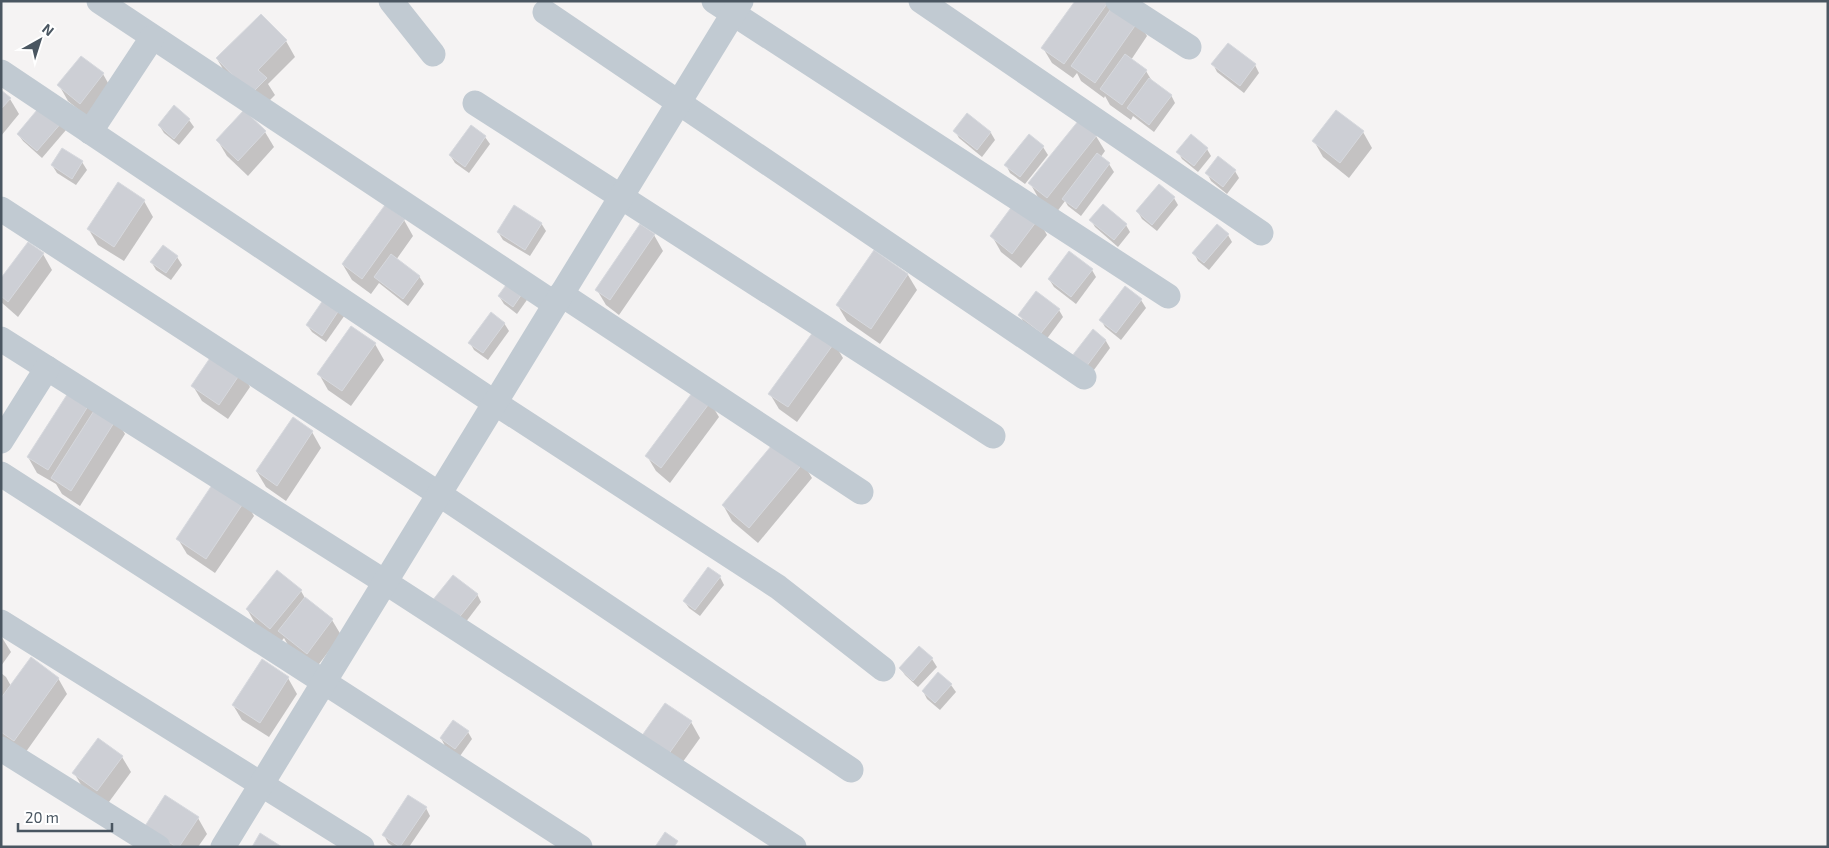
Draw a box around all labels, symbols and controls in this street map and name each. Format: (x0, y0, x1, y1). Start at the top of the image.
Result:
north arrow (15, 15, 65, 65)
text: N (39, 20, 58, 39)
scale bar (18, 800, 111, 832)
text: 20 m (25, 808, 59, 826)

